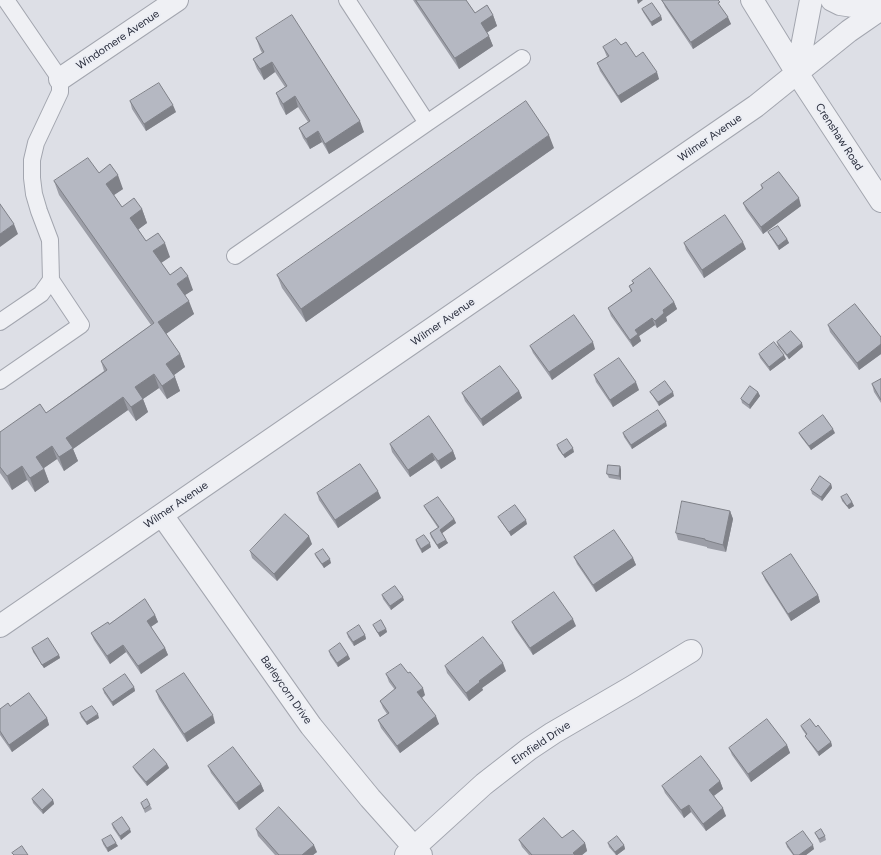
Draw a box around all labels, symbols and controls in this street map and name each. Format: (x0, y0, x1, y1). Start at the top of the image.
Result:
street label: Windomere Avenue (74, 7, 162, 73)
street label: Crenshaw Road (812, 101, 866, 173)
street label: Wilmer Avenue (676, 111, 744, 165)
street label: Wilmer Avenue (409, 295, 477, 349)
street label: Wilmer Avenue (141, 479, 211, 531)
street label: Barleycorn Drive (258, 653, 314, 727)
street label: Elmfield Drive (509, 719, 573, 767)

